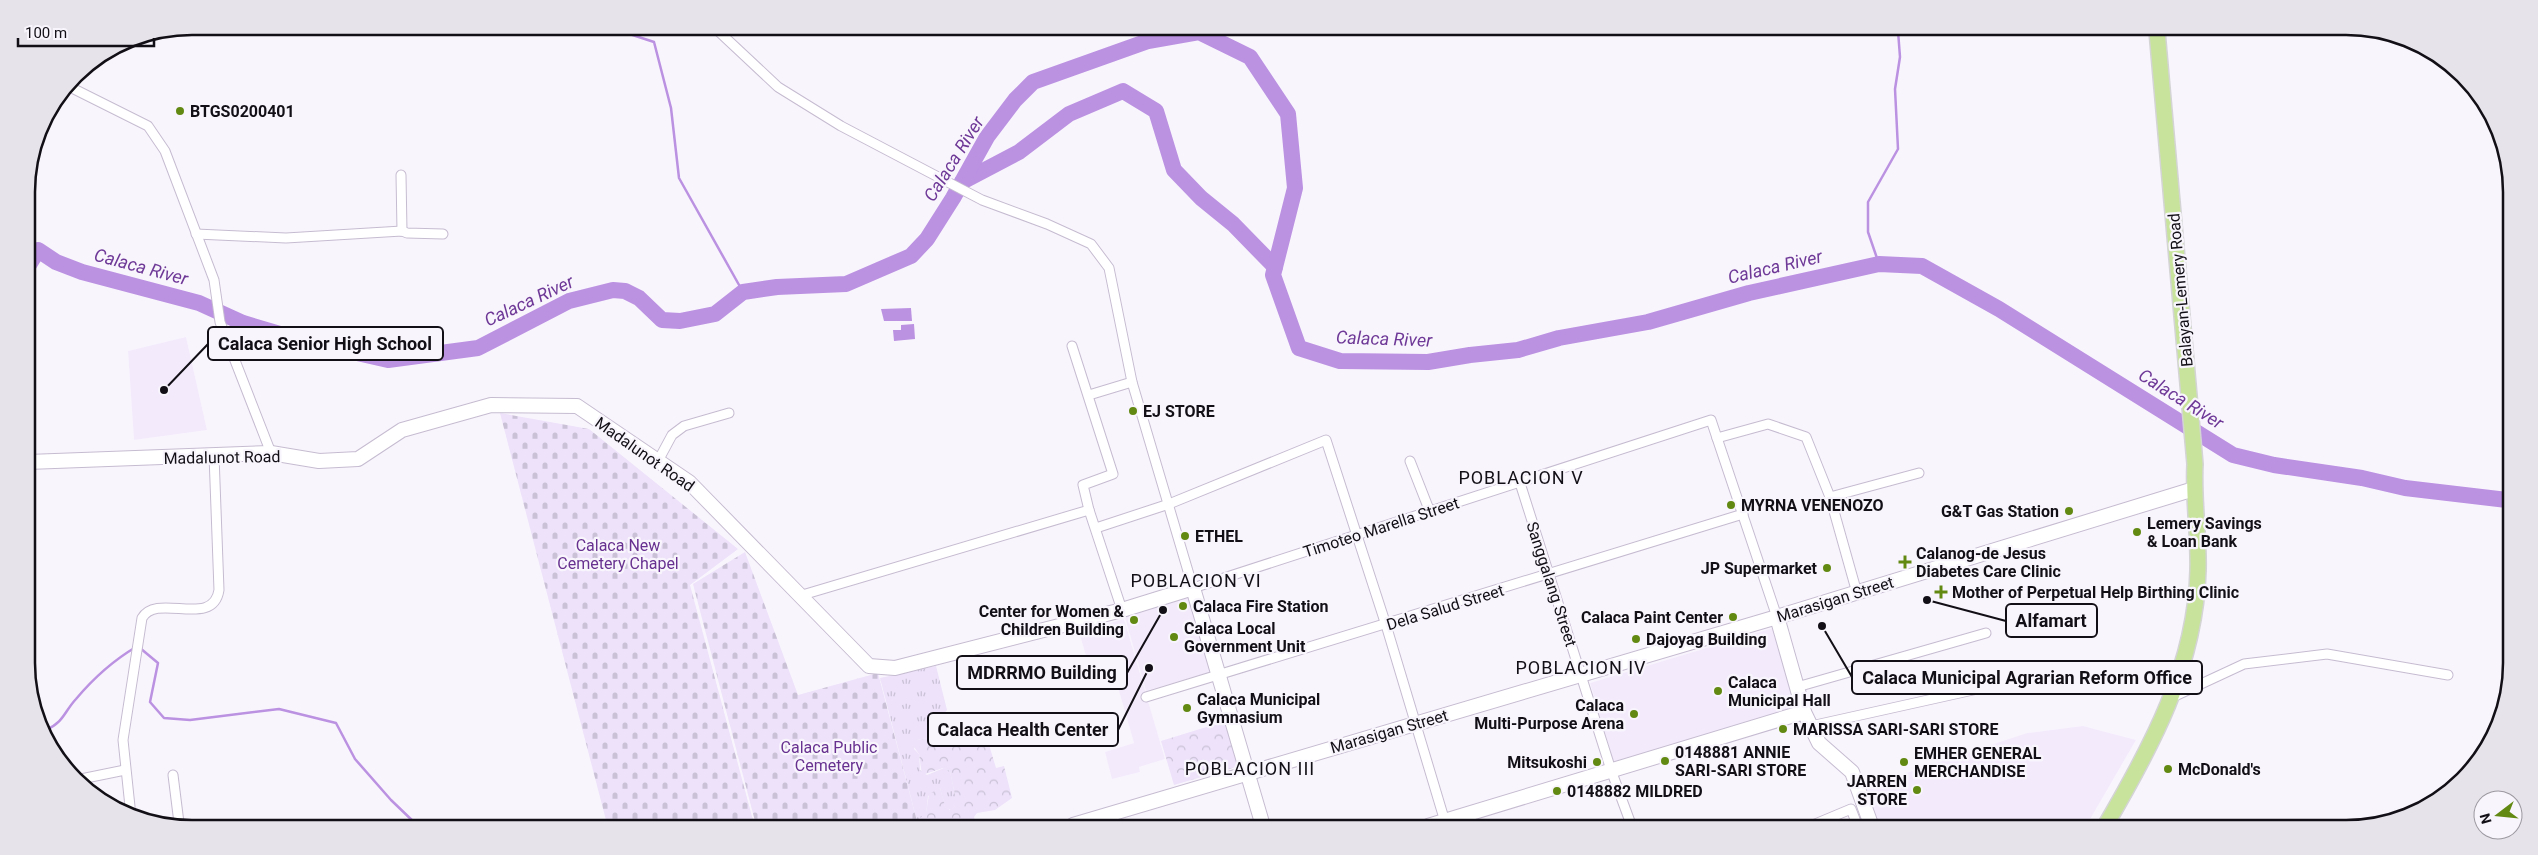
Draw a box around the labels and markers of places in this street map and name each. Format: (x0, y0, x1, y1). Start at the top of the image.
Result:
place label: BTGS0200401 (190, 102, 295, 121)
marker: BTGS0200401 (174, 105, 186, 117)
callout: Calaca Senior High School (208, 327, 443, 360)
place label: EJ STORE (1143, 402, 1215, 421)
marker: EJ STORE (1127, 405, 1139, 417)
place label: MYRNA VENENOZO (1741, 496, 1884, 515)
marker: MYRNA VENENOZO (1725, 499, 1737, 511)
place label: G&T Gas Station (1941, 502, 2059, 521)
marker: G&T Gas Station (2063, 505, 2075, 517)
place label: Lemery Savings & Loan Bank (2147, 514, 2262, 551)
marker: Lemery Savings & Loan Bank (2131, 526, 2143, 538)
place label: ETHEL (1195, 527, 1243, 546)
marker: ETHEL (1179, 530, 1191, 542)
place label: Calanog-de Jesus Diabetes Care Clinic (1916, 544, 2061, 581)
marker: Calanog-de Jesus Diabetes Care Clinic (1898, 555, 1912, 569)
place label: JP Supermarket (1701, 559, 1818, 578)
marker: JP Supermarket (1821, 562, 1833, 574)
place label: Mother of Perpetual Help Birthing Clinic (1952, 583, 2239, 602)
marker: Mother of Perpetual Help Birthing Clinic (1934, 585, 1948, 599)
place label: Calaca Fire Station (1193, 597, 1329, 616)
marker: Calaca Fire Station (1177, 600, 1189, 612)
place label: Center for Women & Children Building (979, 602, 1124, 639)
callout: Alfamart (2006, 604, 2097, 637)
place label: Calaca Paint Center (1581, 608, 1723, 627)
marker: Calaca Paint Center (1727, 611, 1739, 623)
marker: Center for Women & Children Building (1128, 614, 1140, 626)
place label: Calaca Local Government Unit (1184, 619, 1306, 656)
place label: Dajoyag Building (1646, 630, 1767, 649)
marker: Calaca Local Government Unit (1168, 631, 1180, 643)
marker: Dajoyag Building (1630, 633, 1642, 645)
callout: MDRRMO Building (957, 656, 1127, 689)
callout: Calaca Municipal Agrarian Reform Office (1852, 661, 2202, 694)
place label: Calaca Municipal Hall (1728, 673, 1831, 710)
marker: Calaca Municipal Hall (1712, 685, 1724, 697)
place label: Calaca Municipal Gymnasium (1197, 690, 1320, 727)
place label: Calaca Multi-Purpose Arena (1474, 696, 1624, 733)
marker: Calaca Municipal Gymnasium (1181, 702, 1193, 714)
marker: Calaca Multi-Purpose Arena (1628, 708, 1640, 720)
callout: Calaca Health Center (928, 713, 1118, 746)
place label: MARISSA SARI-SARI STORE (1793, 720, 1998, 739)
marker: MARISSA SARI-SARI STORE (1777, 723, 1789, 735)
place label: 0148881 ANNIE SARI-SARI STORE (1675, 743, 1806, 780)
place label: EMHER GENERAL MERCHANDISE (1914, 744, 2042, 781)
place label: Mitsukoshi (1507, 753, 1587, 772)
marker: 0148881 ANNIE SARI-SARI STORE (1659, 755, 1671, 767)
marker: Mitsukoshi (1591, 756, 1603, 768)
marker: EMHER GENERAL MERCHANDISE (1898, 756, 1910, 768)
place label: McDonald's (2178, 760, 2261, 779)
marker: McDonald's (2162, 763, 2174, 775)
place label: JARREN STORE (1847, 772, 1907, 809)
place label: 0148882 MILDRED (1567, 782, 1703, 801)
marker: JARREN STORE (1911, 784, 1923, 796)
marker: 0148882 MILDRED (1551, 785, 1563, 797)

